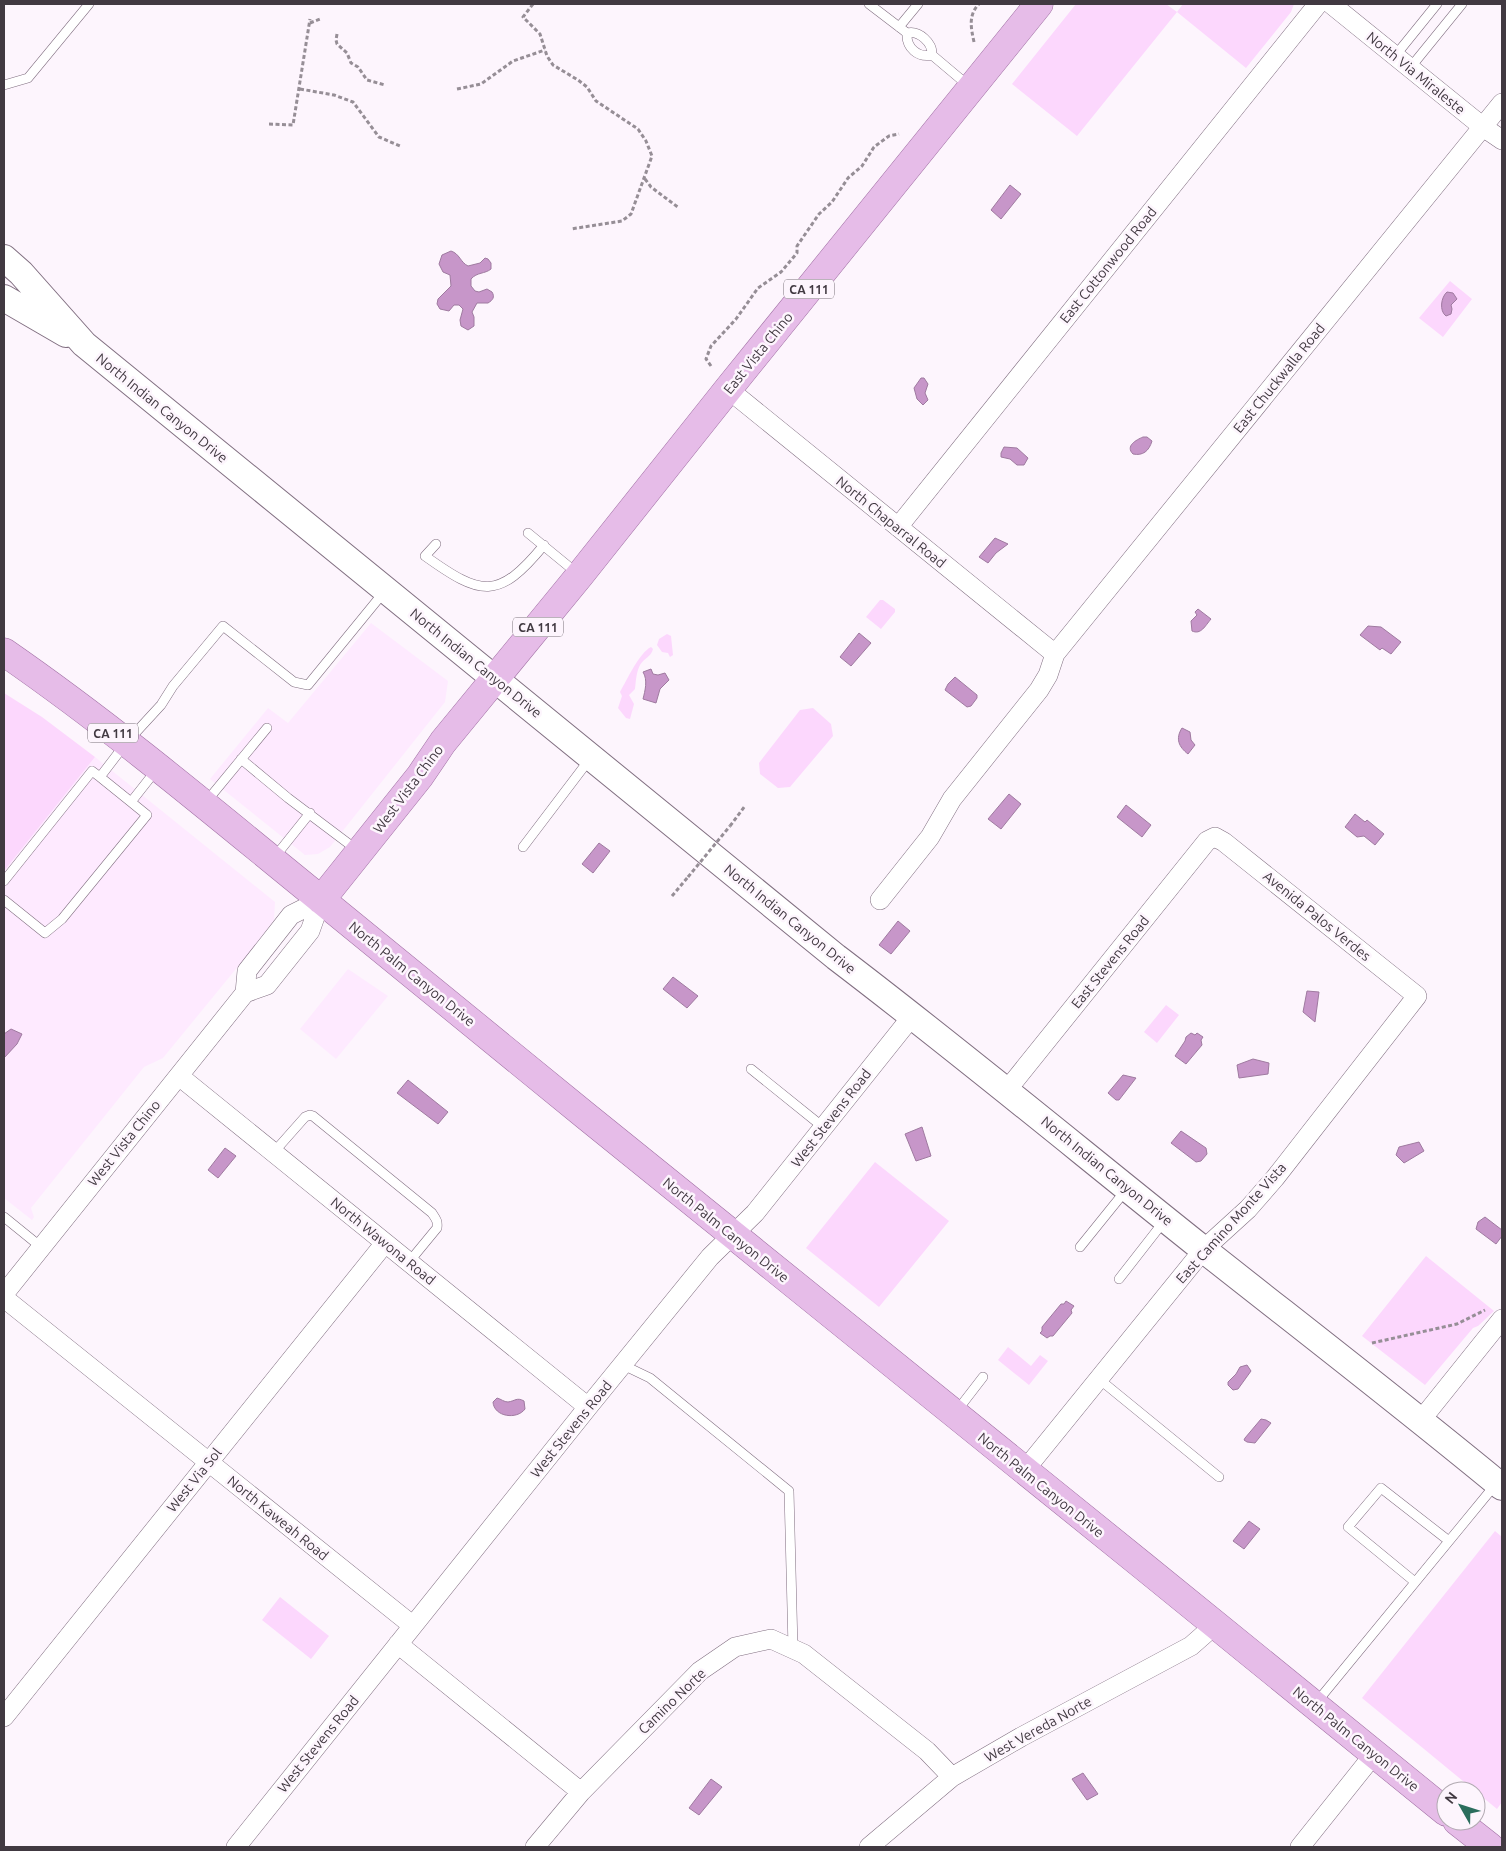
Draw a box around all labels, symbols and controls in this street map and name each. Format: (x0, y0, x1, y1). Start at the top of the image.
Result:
street label: North Via Miraleste (1364, 28, 1468, 118)
street label: East Cottonwood Road (1056, 204, 1160, 326)
road number: CA 111 (784, 280, 834, 298)
street label: East Vista Chino (720, 309, 796, 397)
street label: East Chuckwalla Road (1230, 320, 1328, 436)
street label: North Indian Canyon Drive (93, 350, 231, 466)
street label: North Chaparral Road (833, 473, 949, 571)
street label: North Indian Canyon Drive (407, 605, 545, 721)
road number: CA 111 (513, 618, 563, 636)
road number: CA 111 (88, 724, 138, 742)
street label: West Vista Chino (370, 742, 446, 836)
street label: North Indian Canyon Drive (721, 861, 859, 977)
street label: Avenida Palos Verdes (1260, 868, 1374, 964)
street label: East Stevens Road (1068, 912, 1152, 1012)
street label: North Palm Canyon Drive (346, 918, 478, 1030)
street label: West Stevens Road (788, 1066, 874, 1170)
street label: West Vista Chino (84, 1097, 164, 1189)
street label: North Indian Canyon Drive (1038, 1113, 1176, 1229)
street label: East Camino Monte Vista (1173, 1159, 1289, 1287)
street label: North Palm Canyon Drive (660, 1174, 792, 1286)
street label: North Wawona Road (328, 1194, 438, 1288)
street label: West Stevens Road (527, 1377, 615, 1481)
street label: North Palm Canyon Drive (975, 1429, 1107, 1541)
street label: West Via Sol (163, 1445, 225, 1515)
street label: North Kaweah Road (224, 1472, 332, 1564)
street label: Camino Norte (635, 1665, 709, 1737)
street label: North Palm Canyon Drive (1290, 1683, 1422, 1795)
street label: West Stevens Road (274, 1692, 362, 1796)
street label: West Vereda Norte (982, 1693, 1094, 1765)
north arrow (1436, 1781, 1486, 1831)
text: N (1441, 1789, 1460, 1807)

